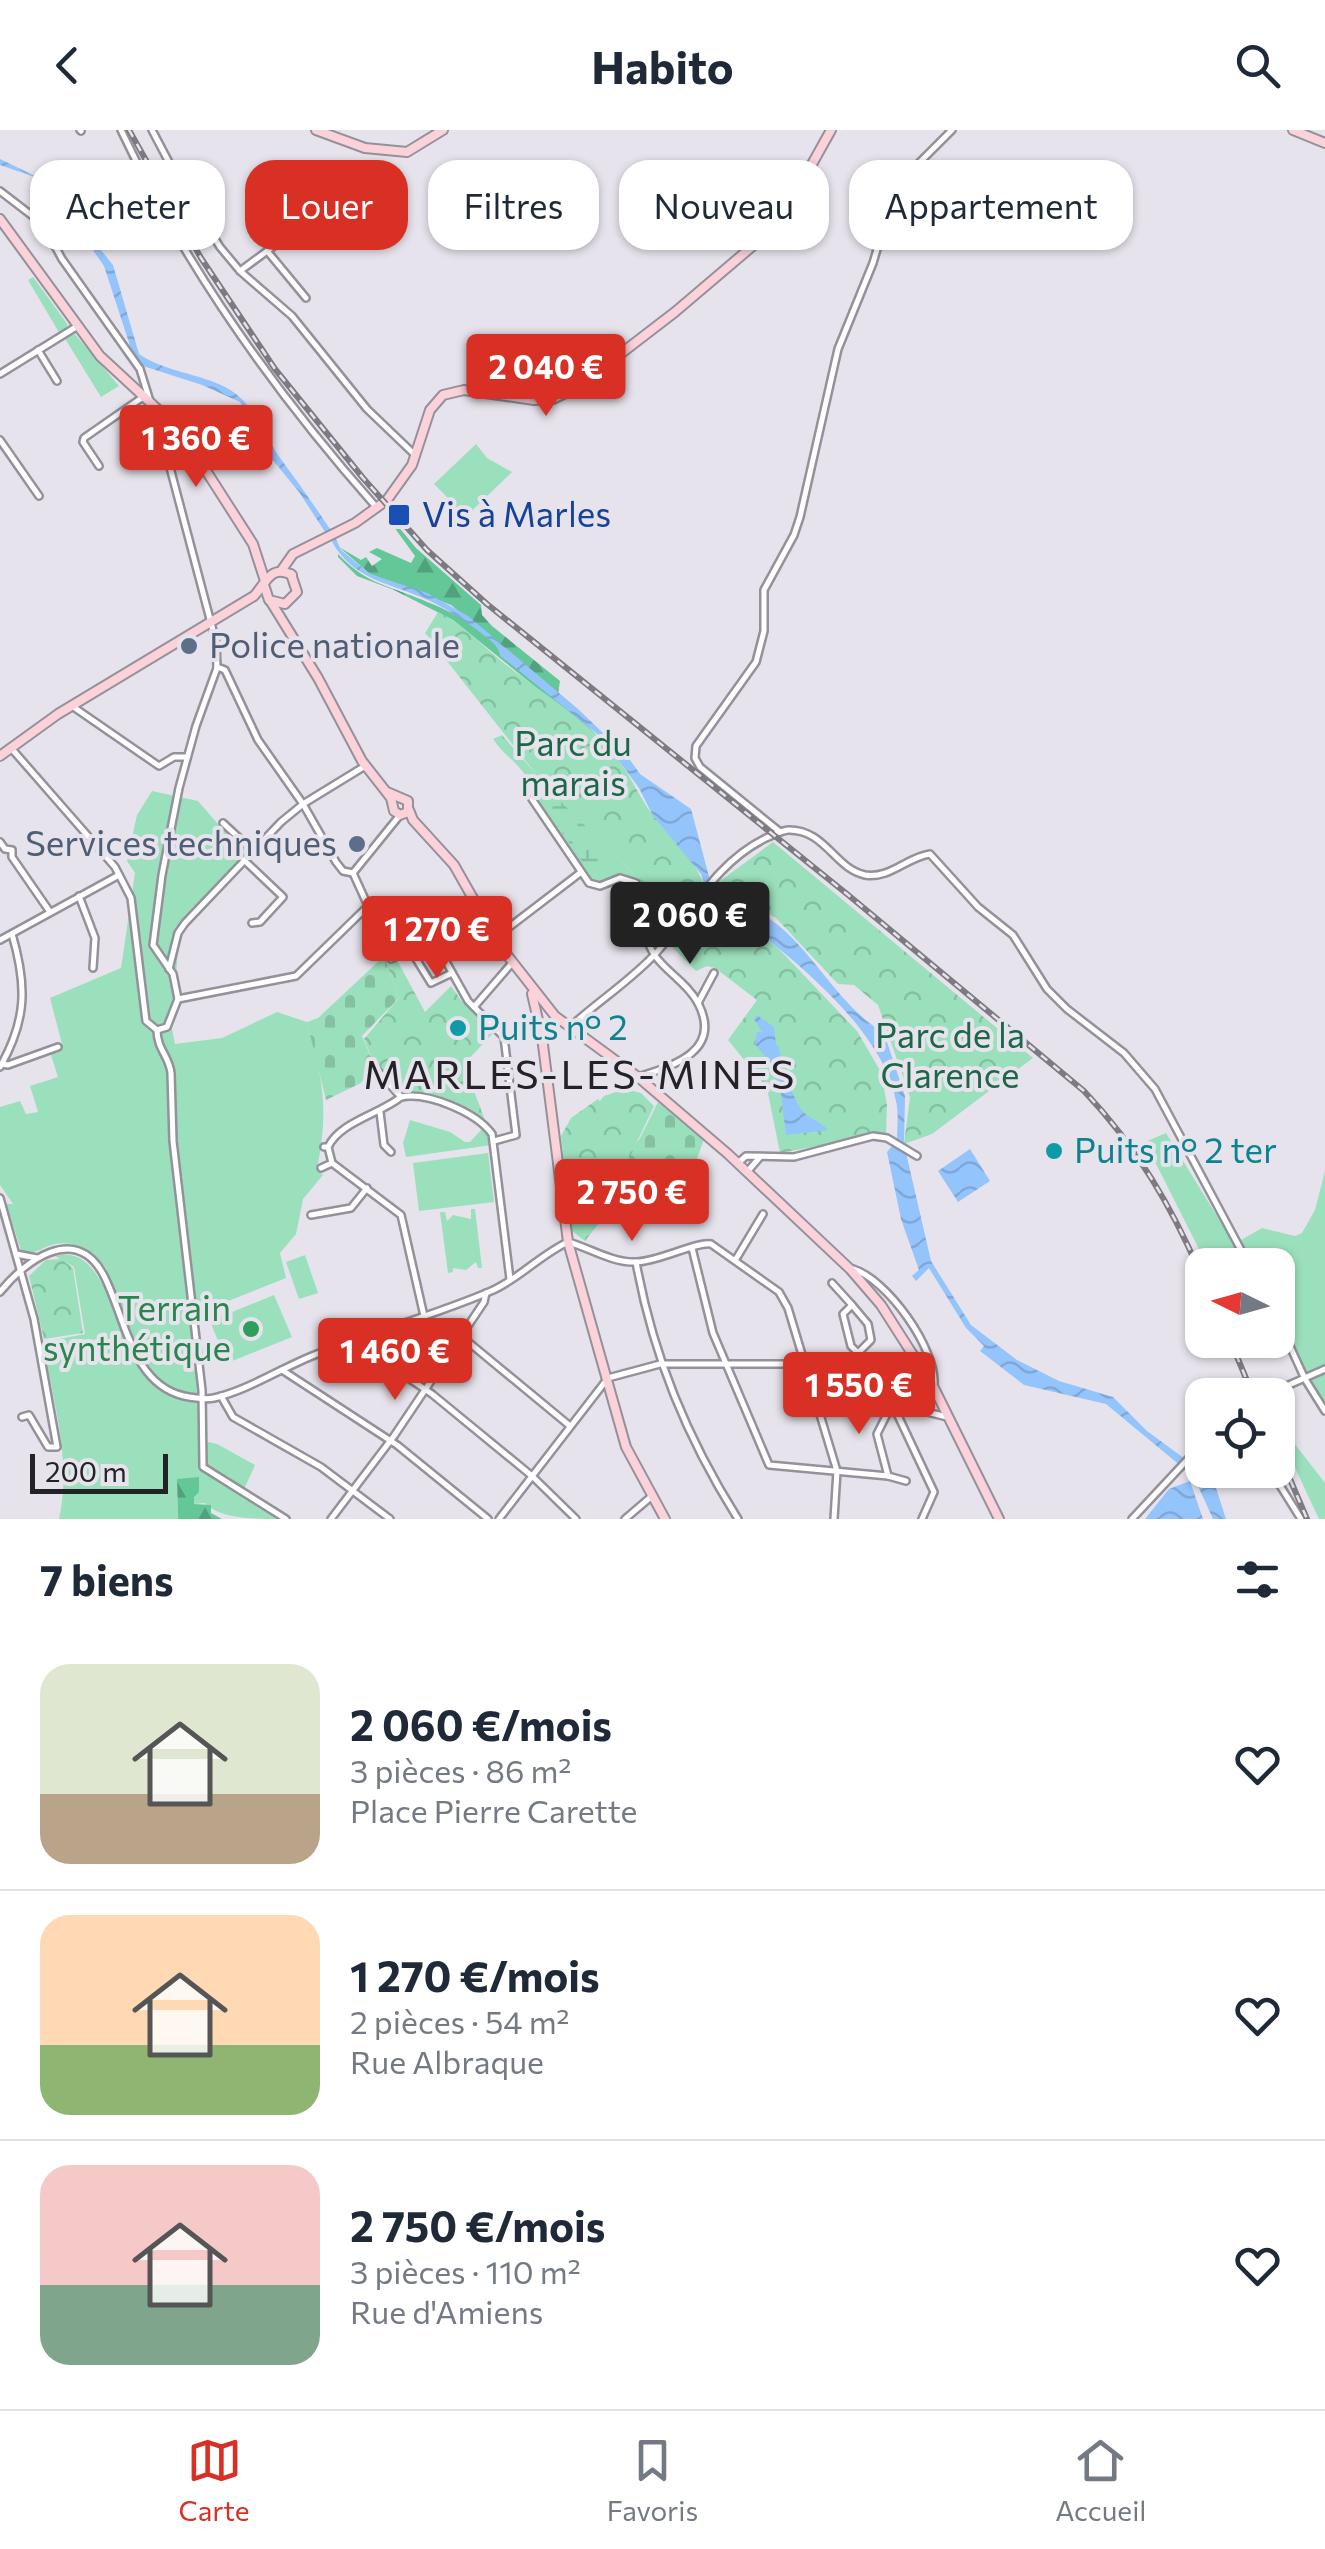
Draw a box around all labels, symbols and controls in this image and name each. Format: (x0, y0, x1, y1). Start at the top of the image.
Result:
icon: back (40, 38, 95, 93)
text: Habito (591, 38, 734, 93)
icon: search (1230, 38, 1285, 93)
chip: Acheter (30, 160, 225, 250)
chip: Louer (245, 160, 408, 250)
chip: Filtres (428, 160, 599, 250)
chip: Nouveau (619, 160, 829, 250)
chip: Appartement (849, 160, 1133, 250)
pin: 2 040 € (454, 334, 638, 419)
text: 2 040 € (488, 346, 604, 386)
pin: 1 360 € (104, 405, 288, 490)
text: 1 360 € (142, 417, 250, 457)
place label: Vis à Marles (422, 491, 611, 534)
marker: Vis à Marles (386, 502, 412, 528)
place label: Police nationale (209, 622, 460, 665)
marker: Police nationale (178, 635, 200, 657)
park label: Parc du marais (514, 720, 632, 803)
place label: Services techniques (25, 820, 337, 863)
marker: Services techniques (346, 833, 368, 855)
pin: 2 060 € (598, 882, 782, 967)
text: 2 060 € (632, 894, 748, 934)
pin: 1 270 € (345, 896, 529, 981)
text: 1 270 € (384, 908, 490, 948)
place label: Puits n° 2 (478, 1004, 628, 1047)
park label: Parc de la Clarence (875, 1012, 1025, 1095)
marker: Puits n° 2 (447, 1017, 469, 1039)
district label: MARLES-LES-MINES (363, 1048, 797, 1097)
place label: Puits n° 2 ter (1074, 1127, 1277, 1170)
marker: Puits n° 2 ter (1043, 1140, 1065, 1162)
pin: 2 750 € (540, 1159, 724, 1244)
text: 2 750 € (577, 1171, 687, 1211)
north arrow (1185, 1248, 1295, 1358)
map controls (1185, 1248, 1295, 1488)
place label: Terrain synthétique (43, 1285, 231, 1368)
marker: Terrain synthétique (240, 1318, 262, 1340)
pin: 1 460 € (303, 1318, 487, 1403)
text: 1 460 € (340, 1330, 450, 1370)
pin: 1 550 € (767, 1352, 951, 1437)
text: 1 550 € (805, 1364, 913, 1404)
button: locate (1185, 1378, 1295, 1488)
scale bar (30, 1449, 168, 1494)
text: 200 m (45, 1454, 127, 1488)
icon: filters (1230, 1552, 1285, 1607)
text: 7 biens (40, 1553, 174, 1605)
text: 2 060 €/mois (350, 1698, 612, 1750)
icon: home (120, 1704, 240, 1824)
icon: heart (1230, 1737, 1285, 1792)
text: 3 pièces · 86 m² (350, 1750, 571, 1790)
text: Place Pierre Carette (350, 1790, 637, 1830)
text: 1 270 €/mois (350, 1949, 600, 2001)
icon: home (120, 1955, 240, 2075)
icon: heart (1230, 1988, 1285, 2043)
text: 2 pièces · 54 m² (350, 2001, 569, 2041)
text: Rue Albraque (350, 2041, 544, 2081)
text: 2 750 €/mois (350, 2199, 605, 2251)
icon: home (120, 2205, 240, 2325)
icon: heart (1230, 2238, 1285, 2293)
text: 3 pièces · 110 m² (350, 2251, 581, 2291)
text: Rue d'Amiens (350, 2291, 543, 2331)
tab: Carte (179, 2433, 250, 2527)
tab: Favoris (607, 2433, 698, 2527)
tab: Accueil (1055, 2433, 1146, 2527)

